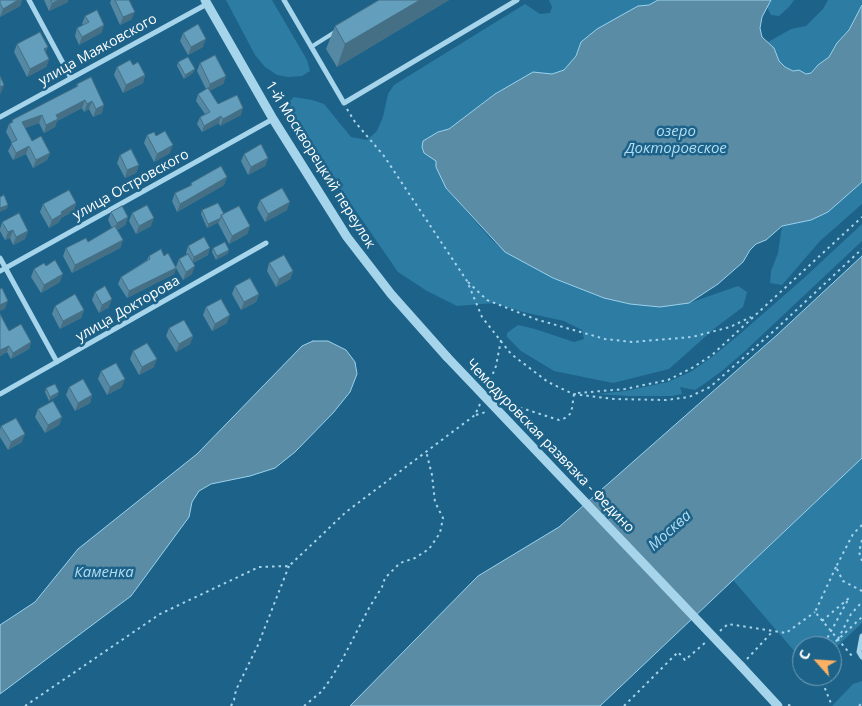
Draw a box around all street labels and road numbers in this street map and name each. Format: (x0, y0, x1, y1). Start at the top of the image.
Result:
street label: улица Маяковского (36, 10, 160, 90)
street label: 1-й Москворецкий переулок (261, 78, 379, 252)
street label: улица Островского (70, 146, 192, 224)
street label: улица Докторова (73, 272, 183, 346)
street label: Чемодуровская развязка - Федино (462, 356, 638, 536)

